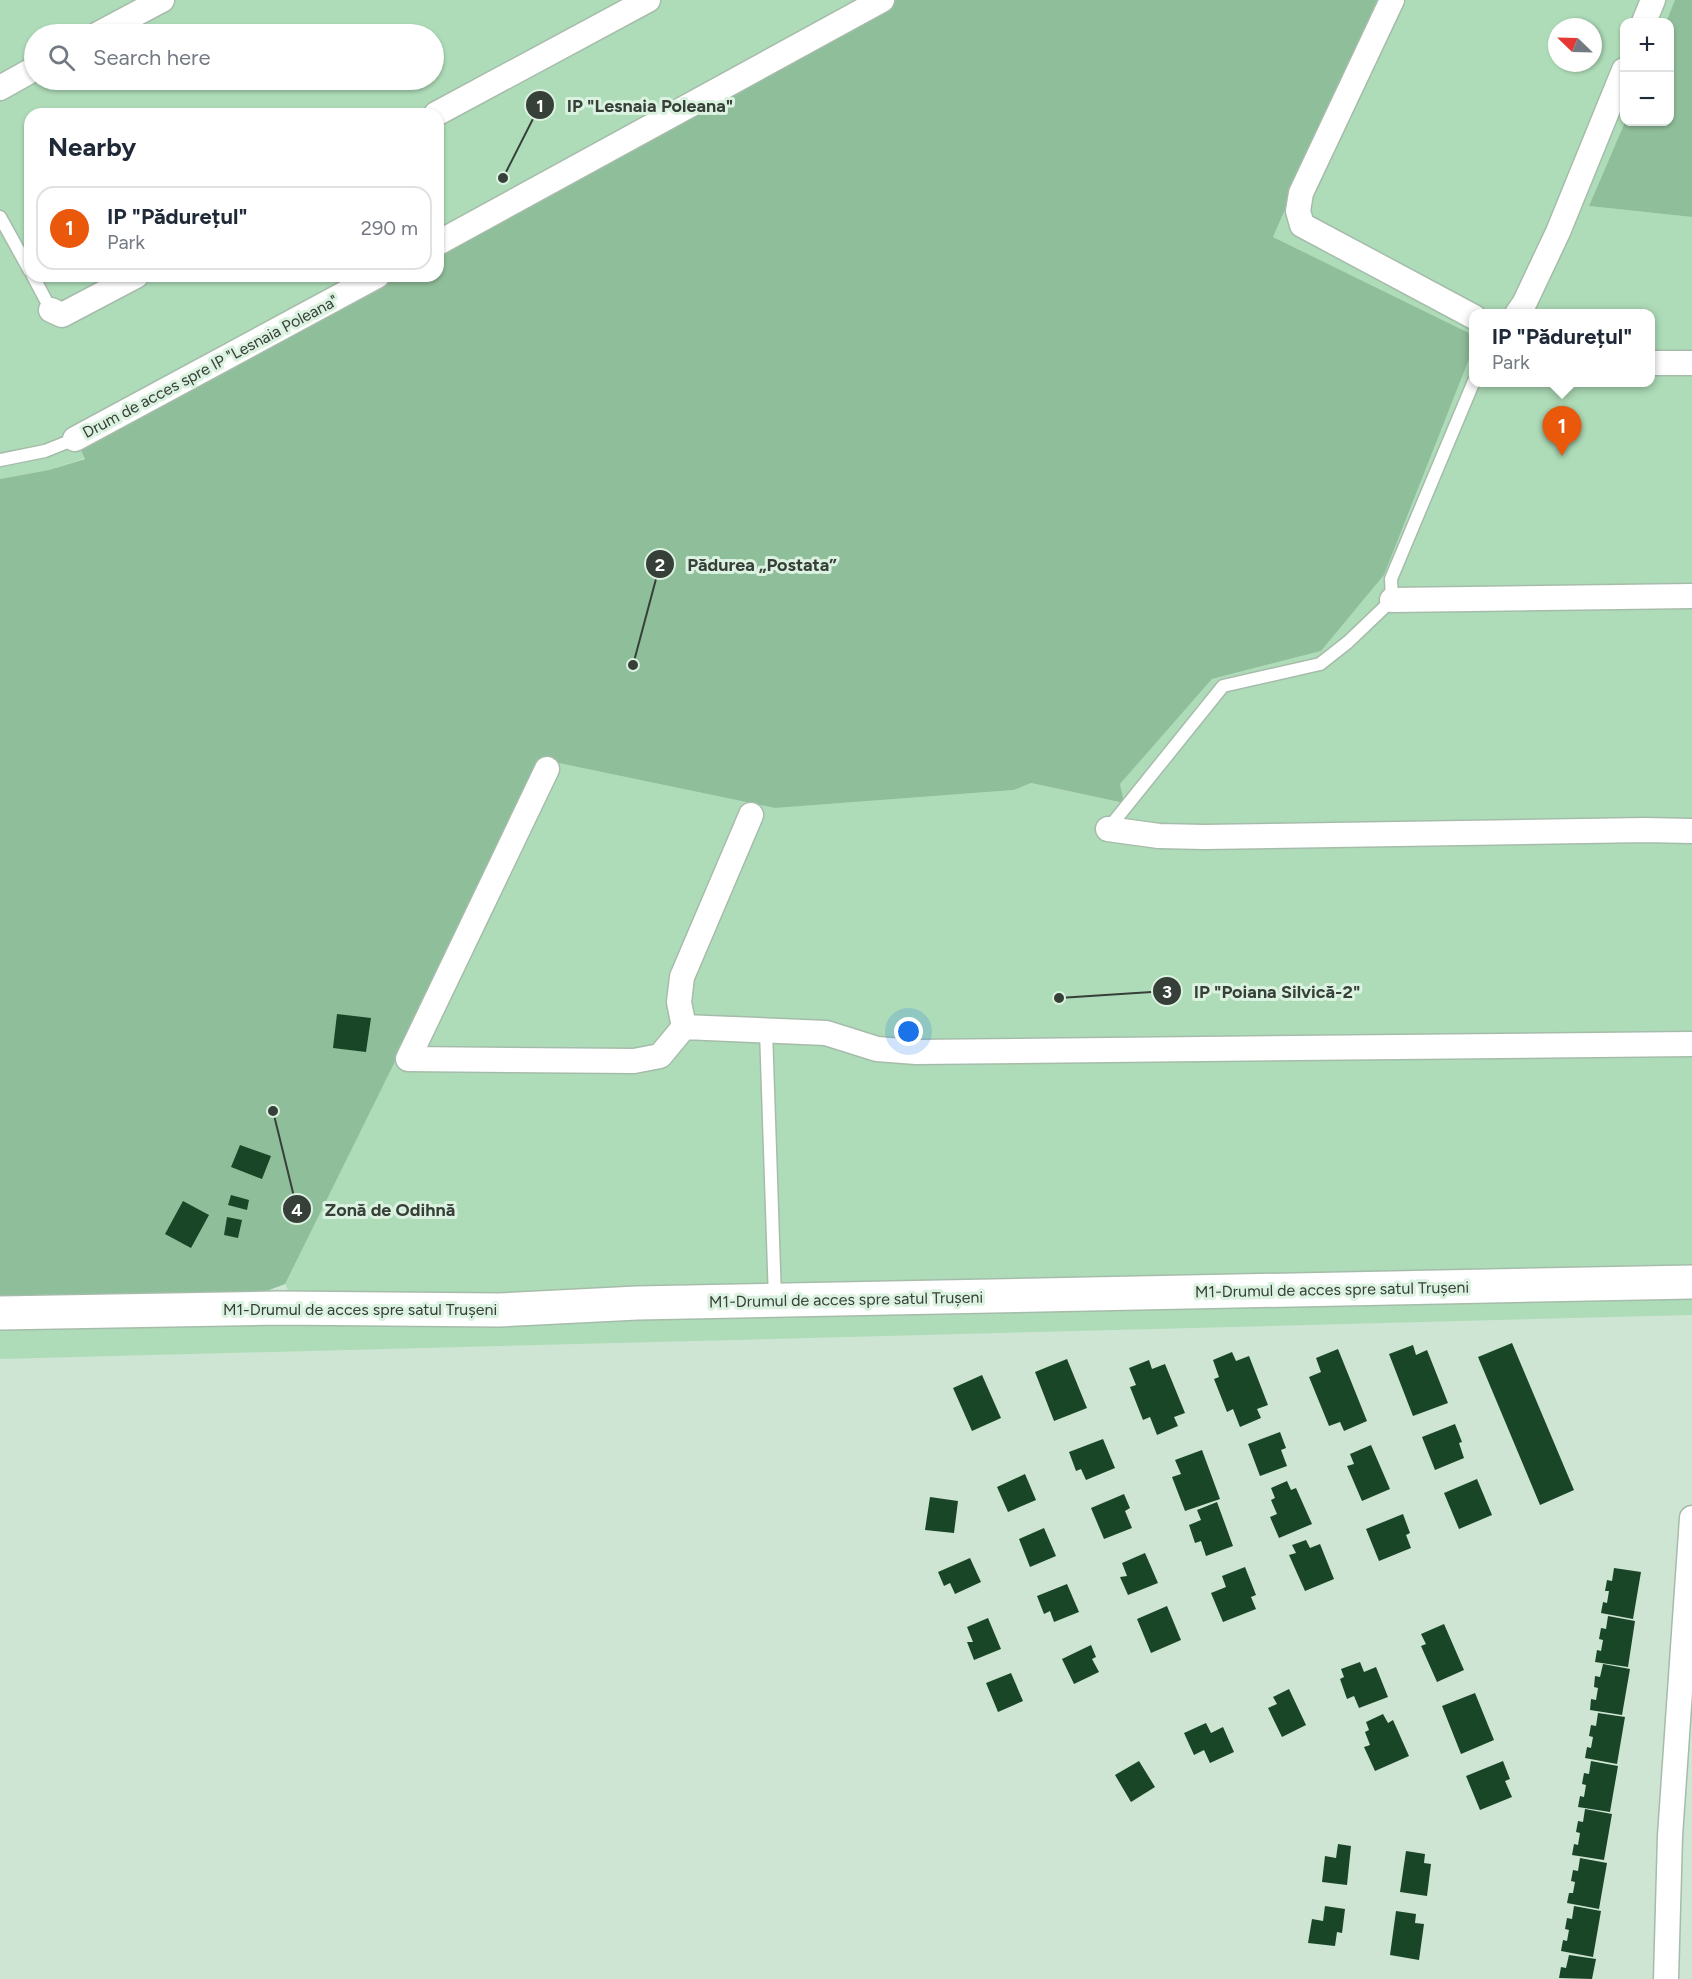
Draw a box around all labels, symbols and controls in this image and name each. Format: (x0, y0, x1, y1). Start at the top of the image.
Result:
north arrow (1548, 18, 1602, 72)
map controls (1620, 18, 1674, 126)
button: + (1620, 18, 1674, 72)
search box (24, 24, 444, 90)
icon: search (45, 41, 78, 74)
text: Search here (93, 44, 211, 71)
button: − (1620, 72, 1674, 126)
callout: IP "Lesnaia Poleana" (525, 87, 746, 123)
text: 1 (536, 95, 544, 117)
text: IP "Lesnaia Poleana" (567, 95, 733, 117)
text: Nearby (48, 131, 136, 163)
text: IP "Pădurețul" (107, 203, 248, 230)
text: 1 (65, 216, 74, 240)
text: 290 m (361, 216, 418, 240)
text: Park (107, 230, 145, 254)
street label: Drum de acces spre IP "Lesnaia Poleana" (79, 291, 341, 442)
popup (1469, 309, 1655, 387)
text: IP "Pădurețul" (1492, 323, 1632, 350)
text: Park (1492, 350, 1530, 374)
pin: 1 (1542, 406, 1582, 456)
callout: Pădurea „Postata” (645, 546, 849, 582)
text: 2 (655, 554, 665, 576)
text: Pădurea „Postata” (687, 554, 837, 576)
callout: IP "Poiana Silvică-2" (1152, 973, 1373, 1009)
text: 3 (1162, 981, 1172, 1003)
text: IP "Poiana Silvică-2" (1194, 981, 1360, 1003)
your location (894, 1017, 923, 1046)
callout: Zonă de Odihnă (282, 1191, 467, 1227)
text: 4 (291, 1199, 303, 1221)
text: Zonă de Odihnă (325, 1199, 455, 1221)
street label: M1-Drumul de acces spre satul Trușeni (1195, 1278, 1469, 1301)
street label: M1-Drumul de acces spre satul Trușeni (709, 1288, 983, 1311)
street label: M1-Drumul de acces spre satul Trușeni (223, 1300, 497, 1319)

